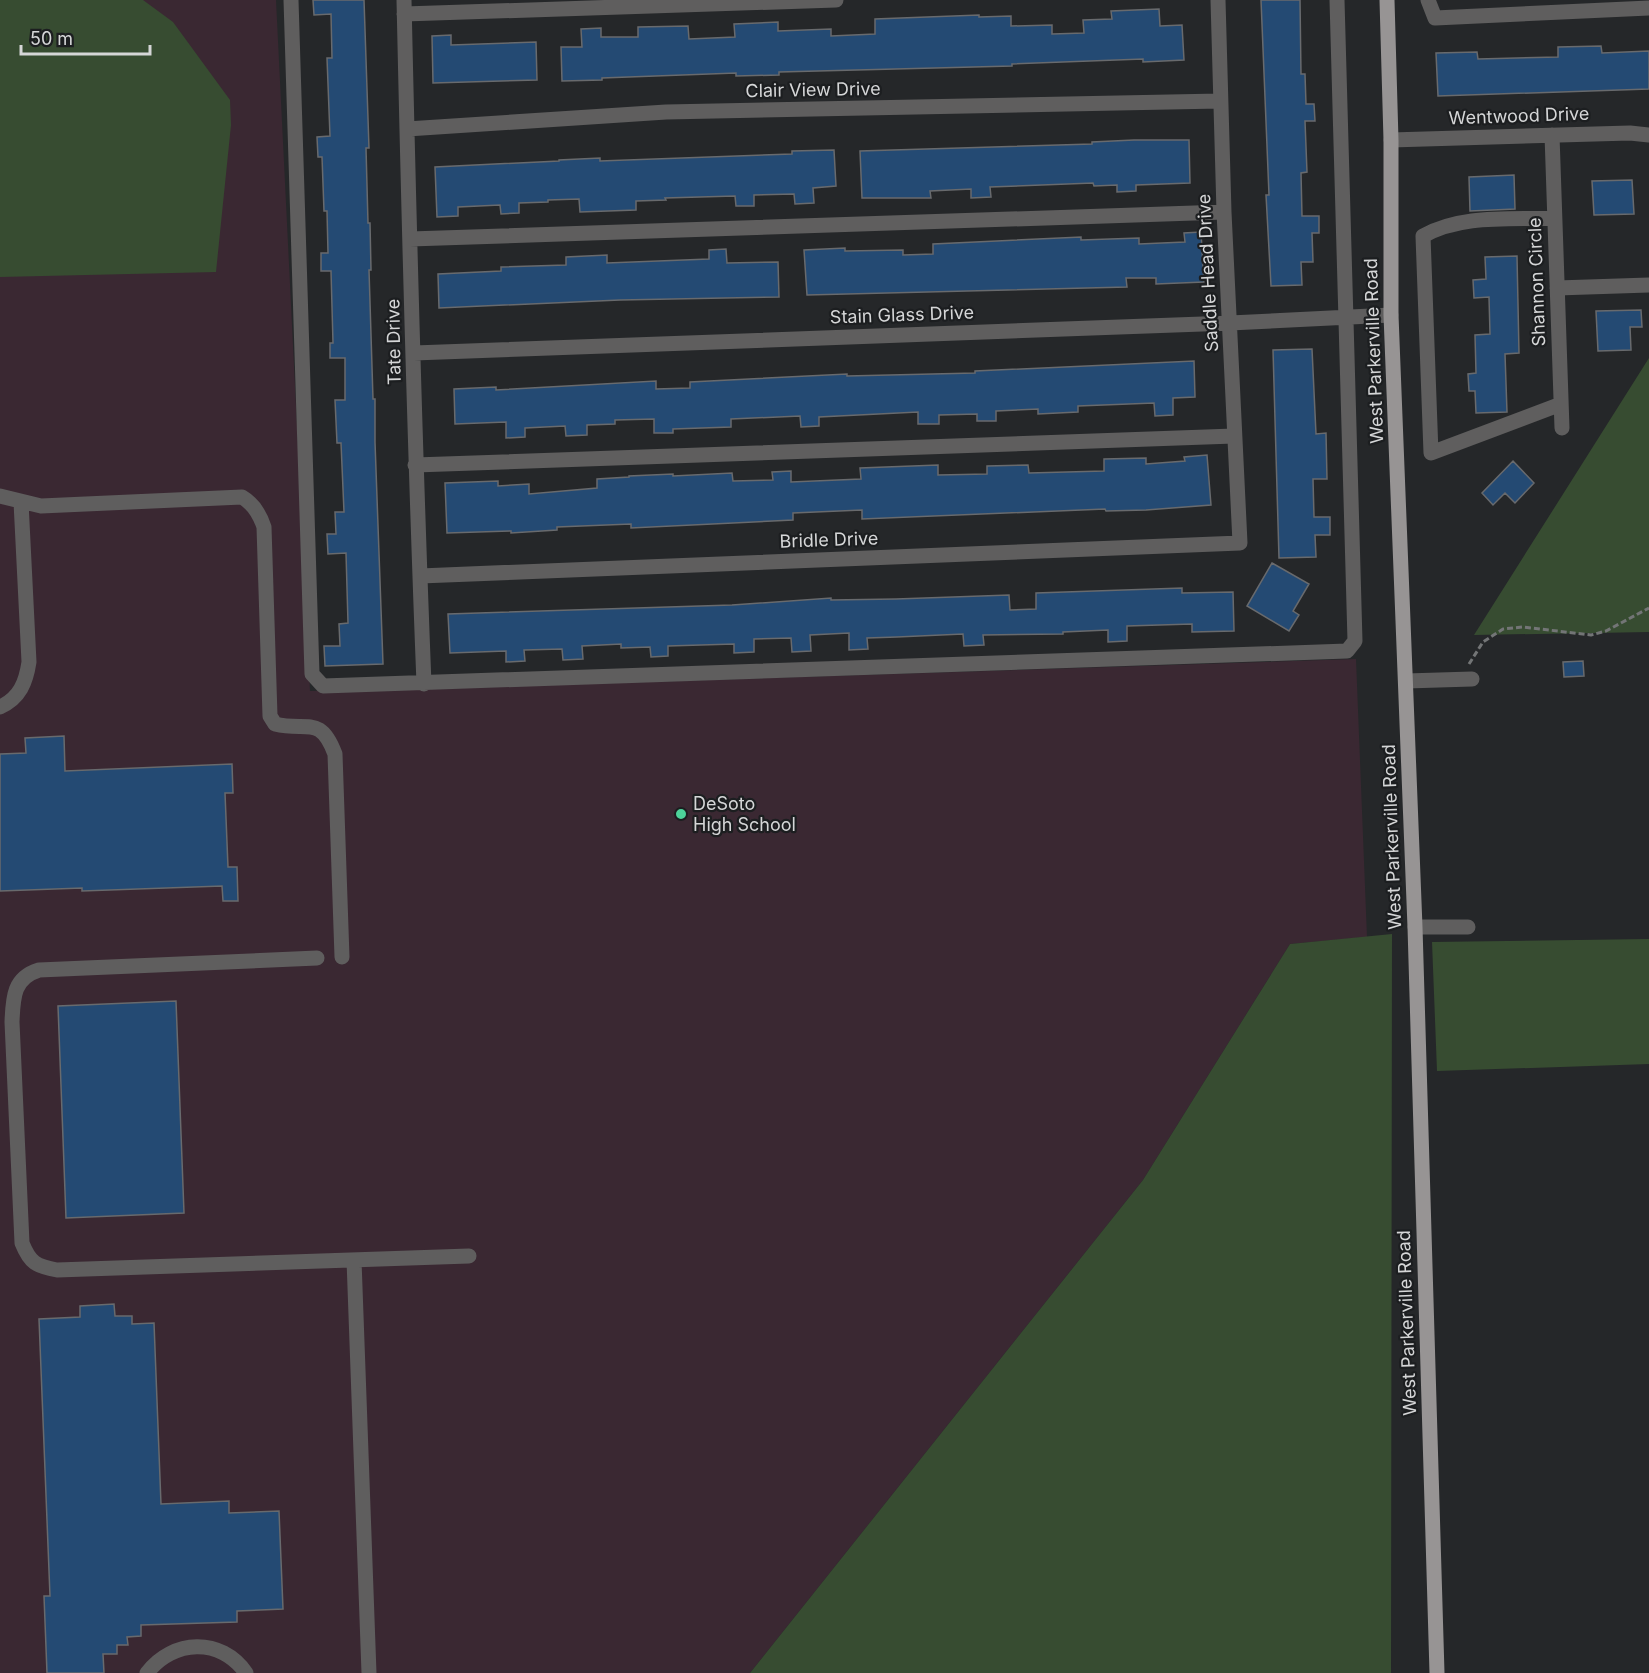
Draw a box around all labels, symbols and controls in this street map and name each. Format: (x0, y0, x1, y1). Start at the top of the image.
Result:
scale bar (21, 18, 150, 56)
text: 50 m (30, 28, 73, 49)
street label: Clair View Drive (745, 78, 881, 101)
street label: Wentwood Drive (1448, 103, 1590, 128)
street label: Saddle Head Drive (1193, 193, 1222, 353)
street label: Shannon Circle (1524, 217, 1549, 347)
street label: West Parkerville Road (1360, 258, 1387, 444)
street label: Tate Drive (382, 299, 405, 385)
street label: Stain Glass Drive (829, 301, 974, 328)
street label: Bridle Drive (779, 527, 879, 552)
street label: West Parkerville Road (1378, 744, 1405, 930)
place label: DeSoto High School (693, 793, 796, 835)
marker: DeSoto High School (674, 807, 688, 821)
street label: West Parkerville Road (1393, 1230, 1420, 1416)

